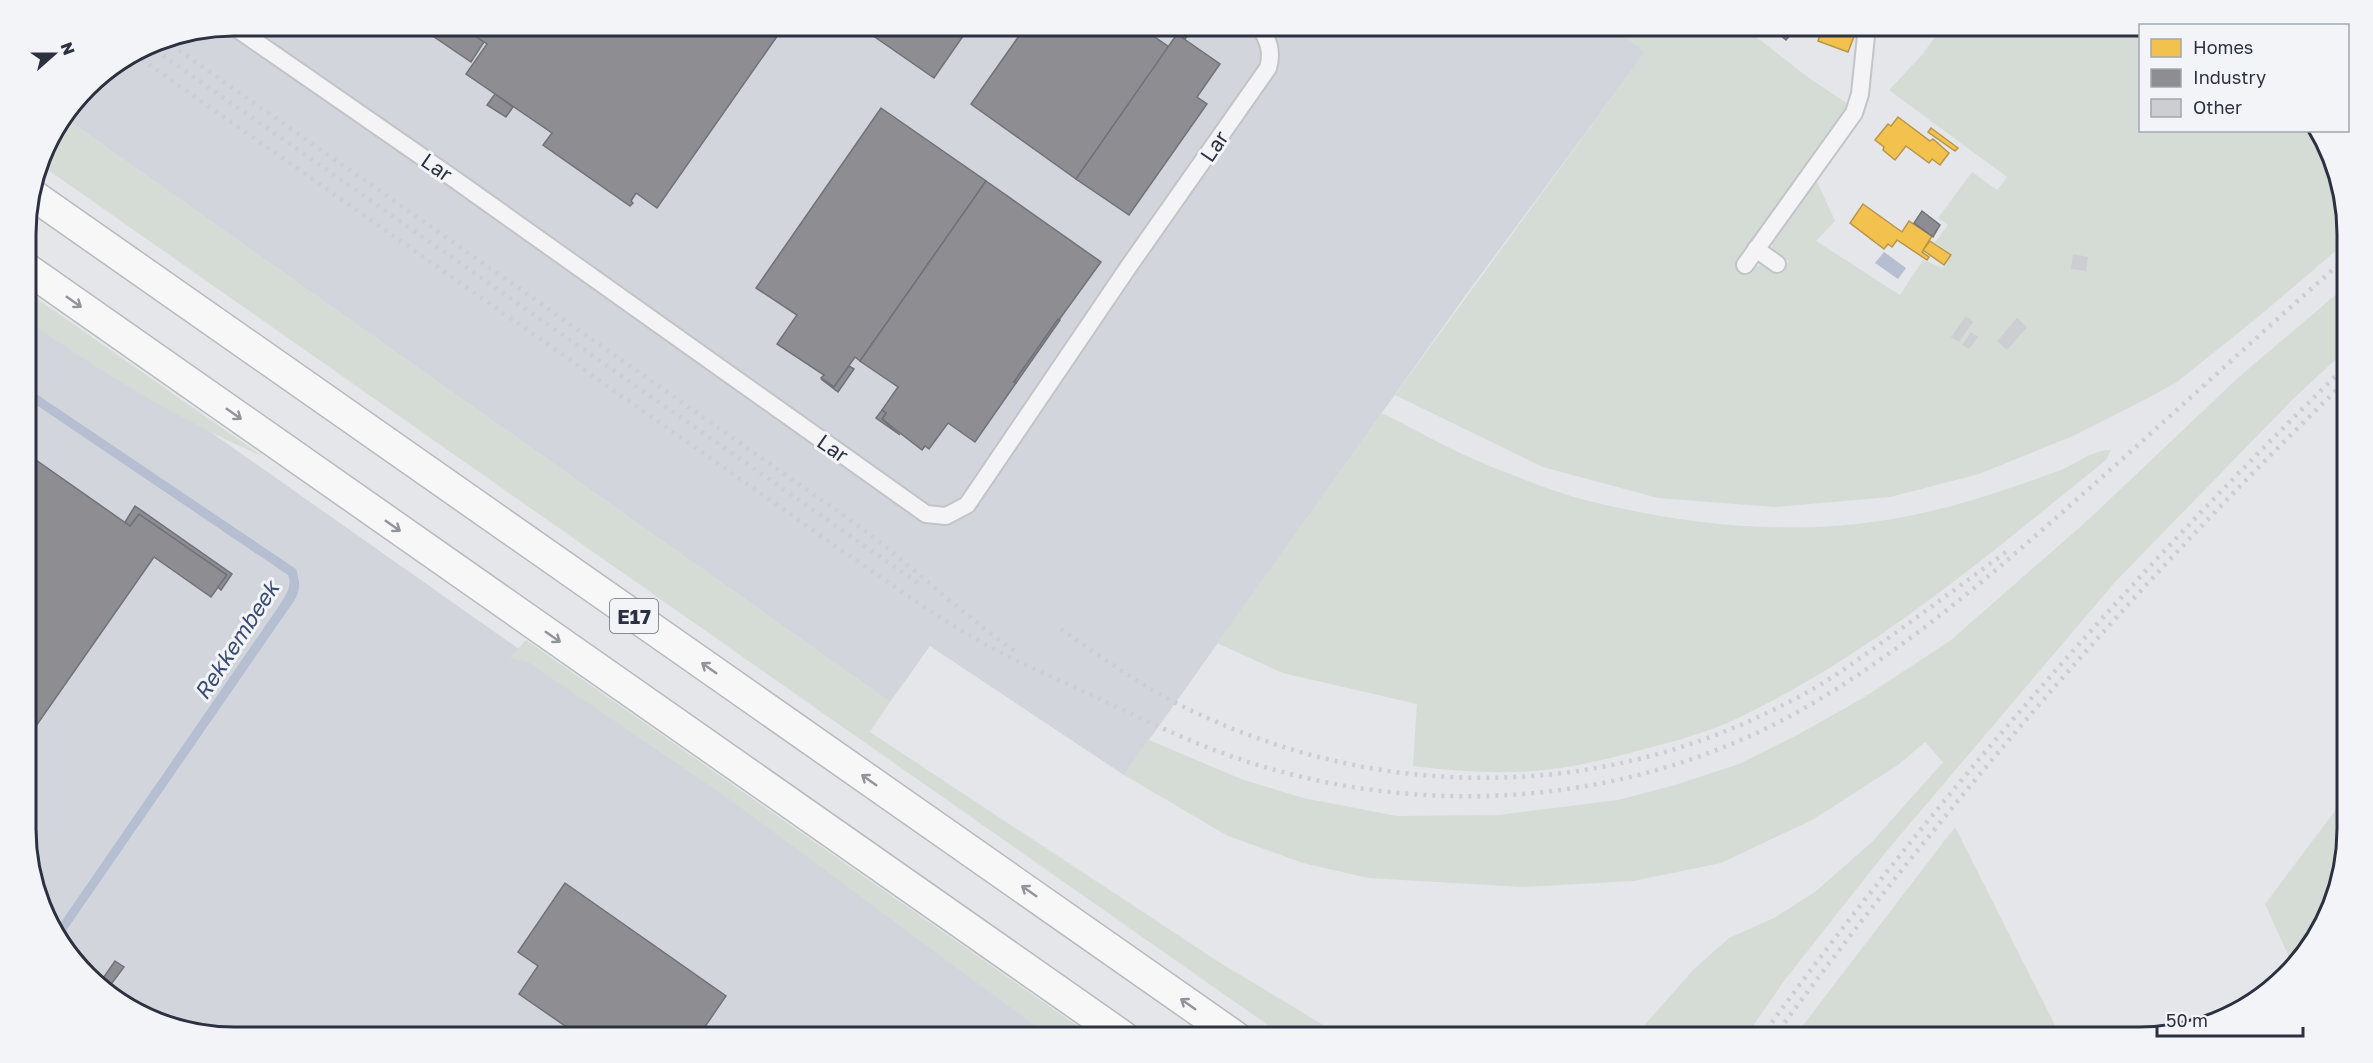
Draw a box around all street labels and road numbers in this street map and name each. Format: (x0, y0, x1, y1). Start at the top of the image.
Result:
street label: Lar (1194, 125, 1234, 167)
street label: Lar (416, 147, 458, 187)
street label: Lar (812, 428, 854, 468)
road number: E17 (610, 599, 658, 633)

